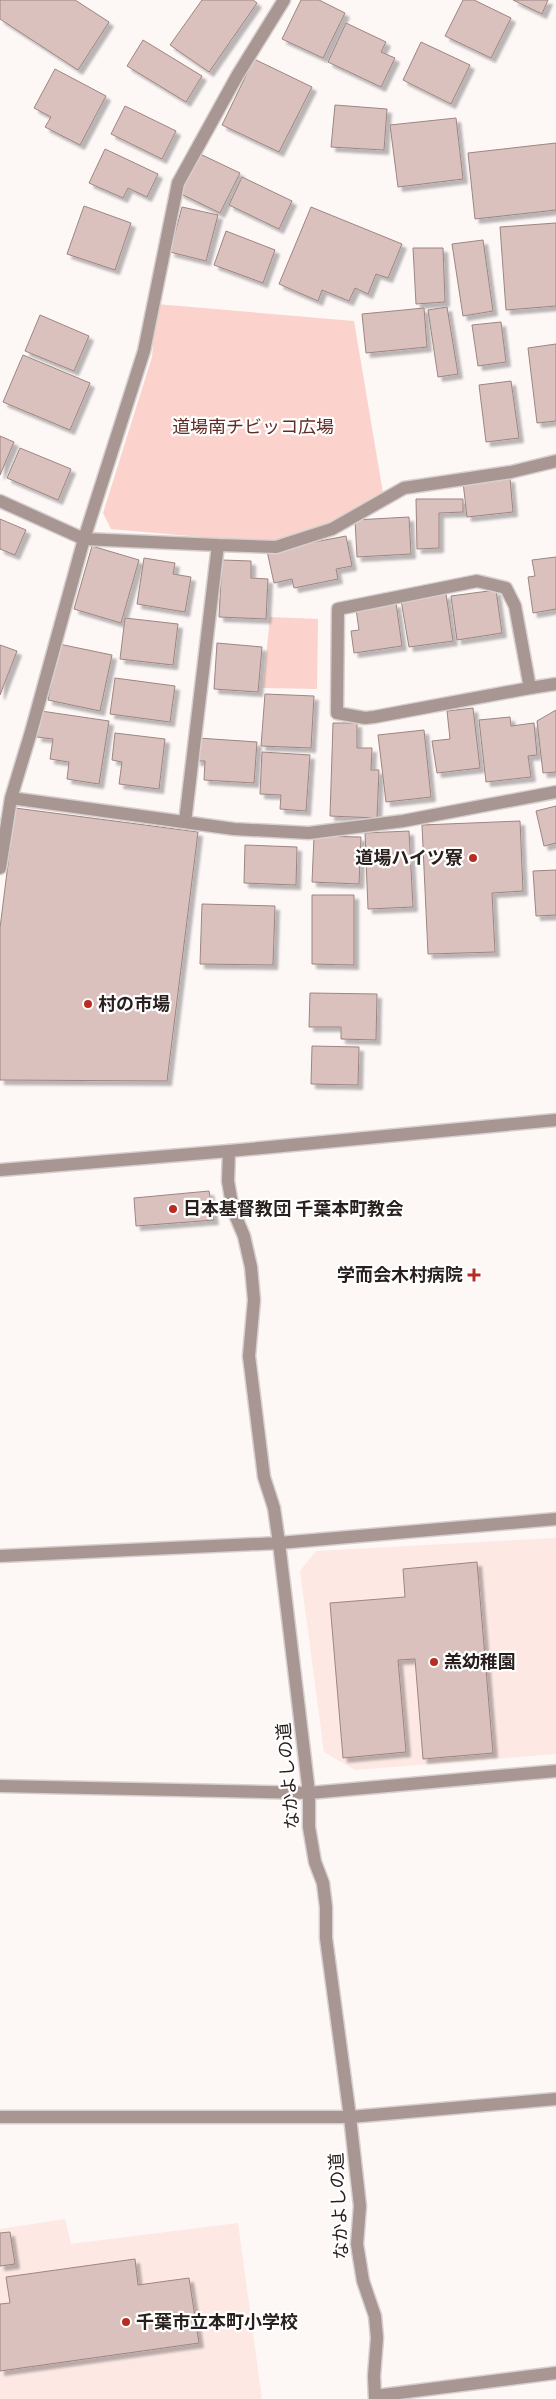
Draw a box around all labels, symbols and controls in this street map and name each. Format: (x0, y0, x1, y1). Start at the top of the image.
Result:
park label: 道場南チビッコ広場 (172, 415, 334, 439)
place label: 道場ハイツ寮 (355, 846, 463, 870)
marker: 道場ハイツ寮 (467, 852, 479, 864)
place label: 村の市場 (98, 992, 170, 1016)
marker: 村の市場 (82, 998, 94, 1010)
place label: 日本基督教団 千葉本町教会 (183, 1197, 403, 1221)
marker: 日本基督教団 千葉本町教会 (167, 1203, 179, 1215)
place label: 学而会木村病院 (337, 1263, 463, 1287)
marker: 学而会木村病院 (467, 1268, 481, 1282)
place label: 羔幼稚園 (444, 1650, 516, 1674)
marker: 羔幼稚園 (428, 1656, 440, 1668)
street label: なかよしの道 (271, 1722, 305, 1830)
street label: なかよしの道 (324, 2152, 354, 2260)
place label: 千葉市立本町小学校 (136, 2310, 298, 2334)
marker: 千葉市立本町小学校 (120, 2316, 132, 2328)

